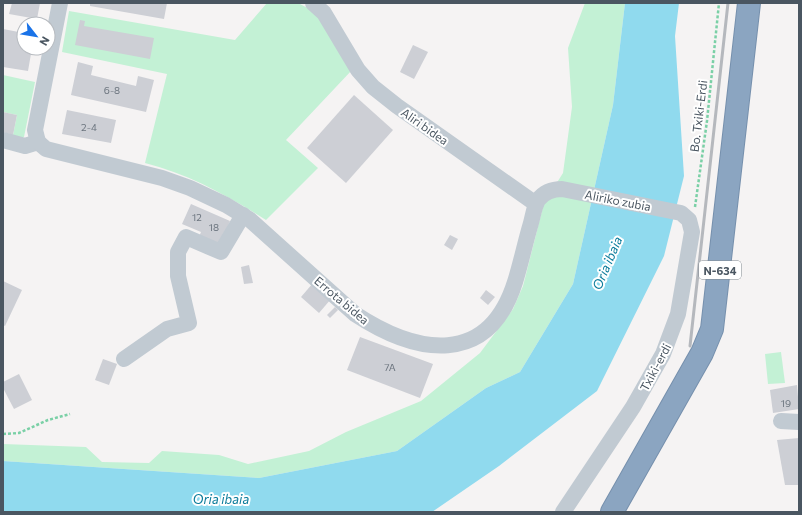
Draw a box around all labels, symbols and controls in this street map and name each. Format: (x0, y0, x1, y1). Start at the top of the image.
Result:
north arrow (16, 16, 56, 56)
text: N (37, 35, 53, 48)
street label: Bo. Txiki-Erdi (687, 79, 709, 153)
house number: 6-8 (104, 84, 120, 96)
street label: Aliri bidea (399, 105, 451, 147)
house number: 2-4 (81, 121, 97, 133)
street label: Aliriko zubia (584, 187, 652, 213)
house number: 12 (192, 211, 202, 223)
house number: 18 (209, 221, 219, 233)
water label: Oria ibaia (589, 234, 625, 292)
road number: N-634 (699, 261, 741, 279)
street label: Errota bidea (312, 273, 372, 327)
street label: Txiki-erdi (637, 341, 673, 393)
house number: 7A (384, 361, 396, 373)
house number: 19 (781, 397, 791, 409)
water label: Oria ibaia (193, 491, 249, 507)

